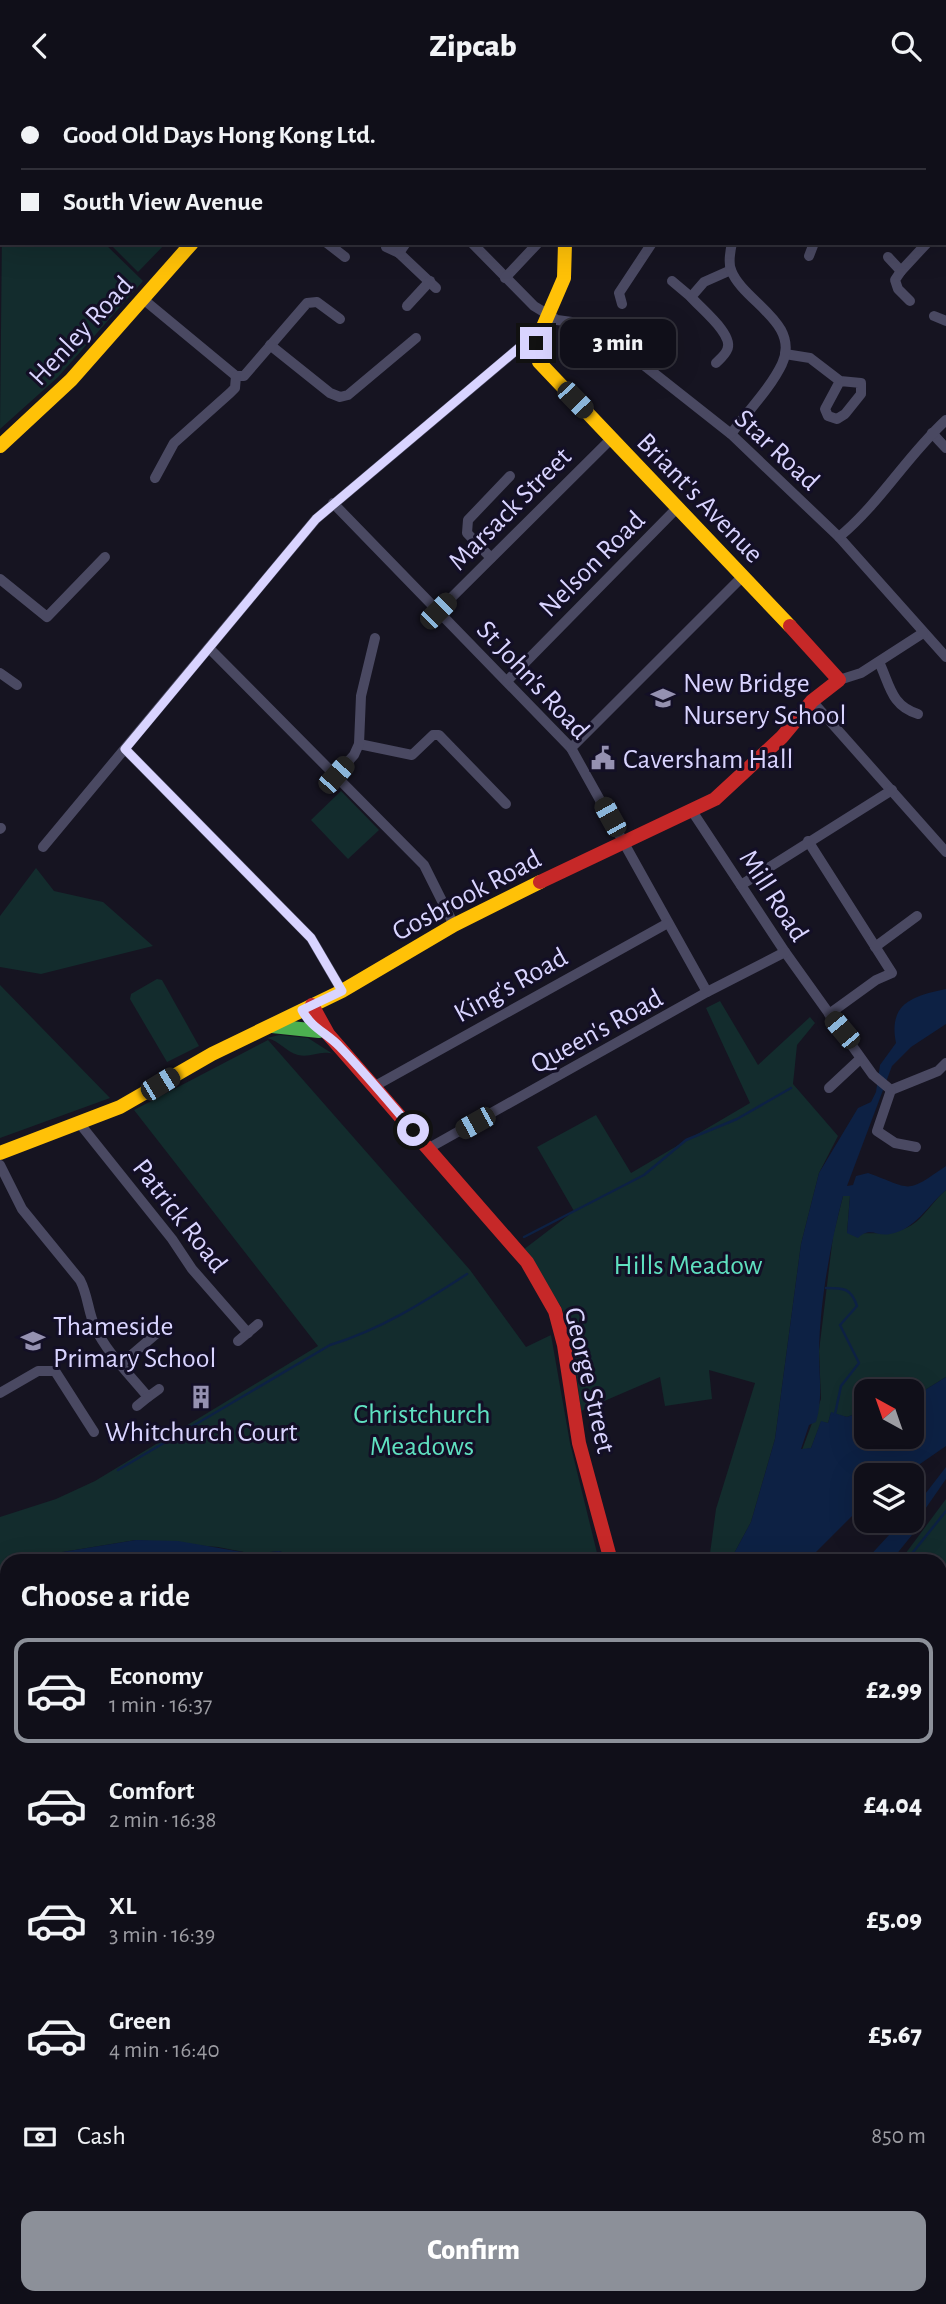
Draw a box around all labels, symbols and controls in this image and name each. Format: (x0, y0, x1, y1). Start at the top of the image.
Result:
icon: back (21, 27, 59, 65)
icon: search (887, 27, 925, 65)
text: Zipcab (429, 30, 517, 62)
text: Good Old Days Hong Kong Ltd. (63, 122, 376, 148)
text: South View Avenue (63, 189, 263, 215)
street label: Henley Road (24, 271, 139, 391)
callout: 3 min (560, 319, 676, 367)
route end (520, 327, 552, 359)
text: 3 min (593, 332, 643, 355)
car (553, 378, 598, 422)
street label: Star Road (729, 405, 824, 496)
street label: Briant's Avenue (631, 428, 768, 569)
street label: Marsack Street (444, 443, 577, 576)
street label: Nelson Road (534, 506, 651, 623)
car (416, 589, 461, 633)
street label: St John's Road (471, 616, 594, 745)
place label: New Bridge Nursery School (683, 670, 847, 730)
school or university icon: New Bridge Nursery School (649, 684, 677, 712)
public building icon: Caversham Hall (589, 744, 617, 772)
place label: Caversham Hall (623, 746, 794, 774)
car (315, 752, 358, 798)
car (591, 794, 630, 840)
street label: Gosbrook Road (388, 845, 546, 947)
street label: Mill Road (734, 845, 813, 947)
street label: King's Road (450, 943, 572, 1028)
street label: Queen's Road (526, 984, 668, 1079)
car (821, 1007, 864, 1053)
car (137, 1064, 184, 1104)
car (452, 1104, 499, 1142)
route start (397, 1114, 429, 1146)
street label: Patrick Road (127, 1154, 232, 1278)
park label: Hills Meadow (614, 1252, 763, 1280)
street label: George Street (559, 1305, 619, 1456)
place label: Thameside Primary School (53, 1313, 216, 1373)
school or university icon: Thameside Primary School (19, 1327, 47, 1355)
north arrow (854, 1379, 924, 1449)
map controls (854, 1379, 924, 1533)
building icon: Whitchurch Court (187, 1383, 215, 1411)
park label: Christchurch Meadows (353, 1401, 491, 1461)
place label: Whitchurch Court (105, 1419, 297, 1447)
button: layers (854, 1463, 924, 1533)
text: Choose a ride (21, 1580, 190, 1612)
icon: car (25, 1659, 88, 1722)
text: Economy (109, 1663, 203, 1689)
text: £2.99 (866, 1677, 922, 1703)
text: 1 min · 16:37 (109, 1694, 212, 1717)
icon: car (25, 1774, 88, 1837)
text: Comfort (109, 1778, 194, 1804)
text: £4.04 (864, 1792, 922, 1818)
text: 2 min · 16:38 (109, 1809, 216, 1832)
icon: car (25, 1889, 88, 1952)
text: XL (109, 1893, 136, 1919)
text: £5.09 (867, 1907, 922, 1933)
text: 3 min · 16:39 (109, 1924, 215, 1947)
icon: car (25, 2004, 88, 2067)
text: Green (109, 2008, 171, 2034)
text: £5.67 (869, 2022, 922, 2048)
text: 4 min · 16:40 (109, 2039, 220, 2062)
icon: cash (21, 2118, 59, 2156)
text: Cash (77, 2123, 126, 2149)
text: 850 m (871, 2125, 926, 2148)
button: Confirm (21, 2211, 926, 2291)

